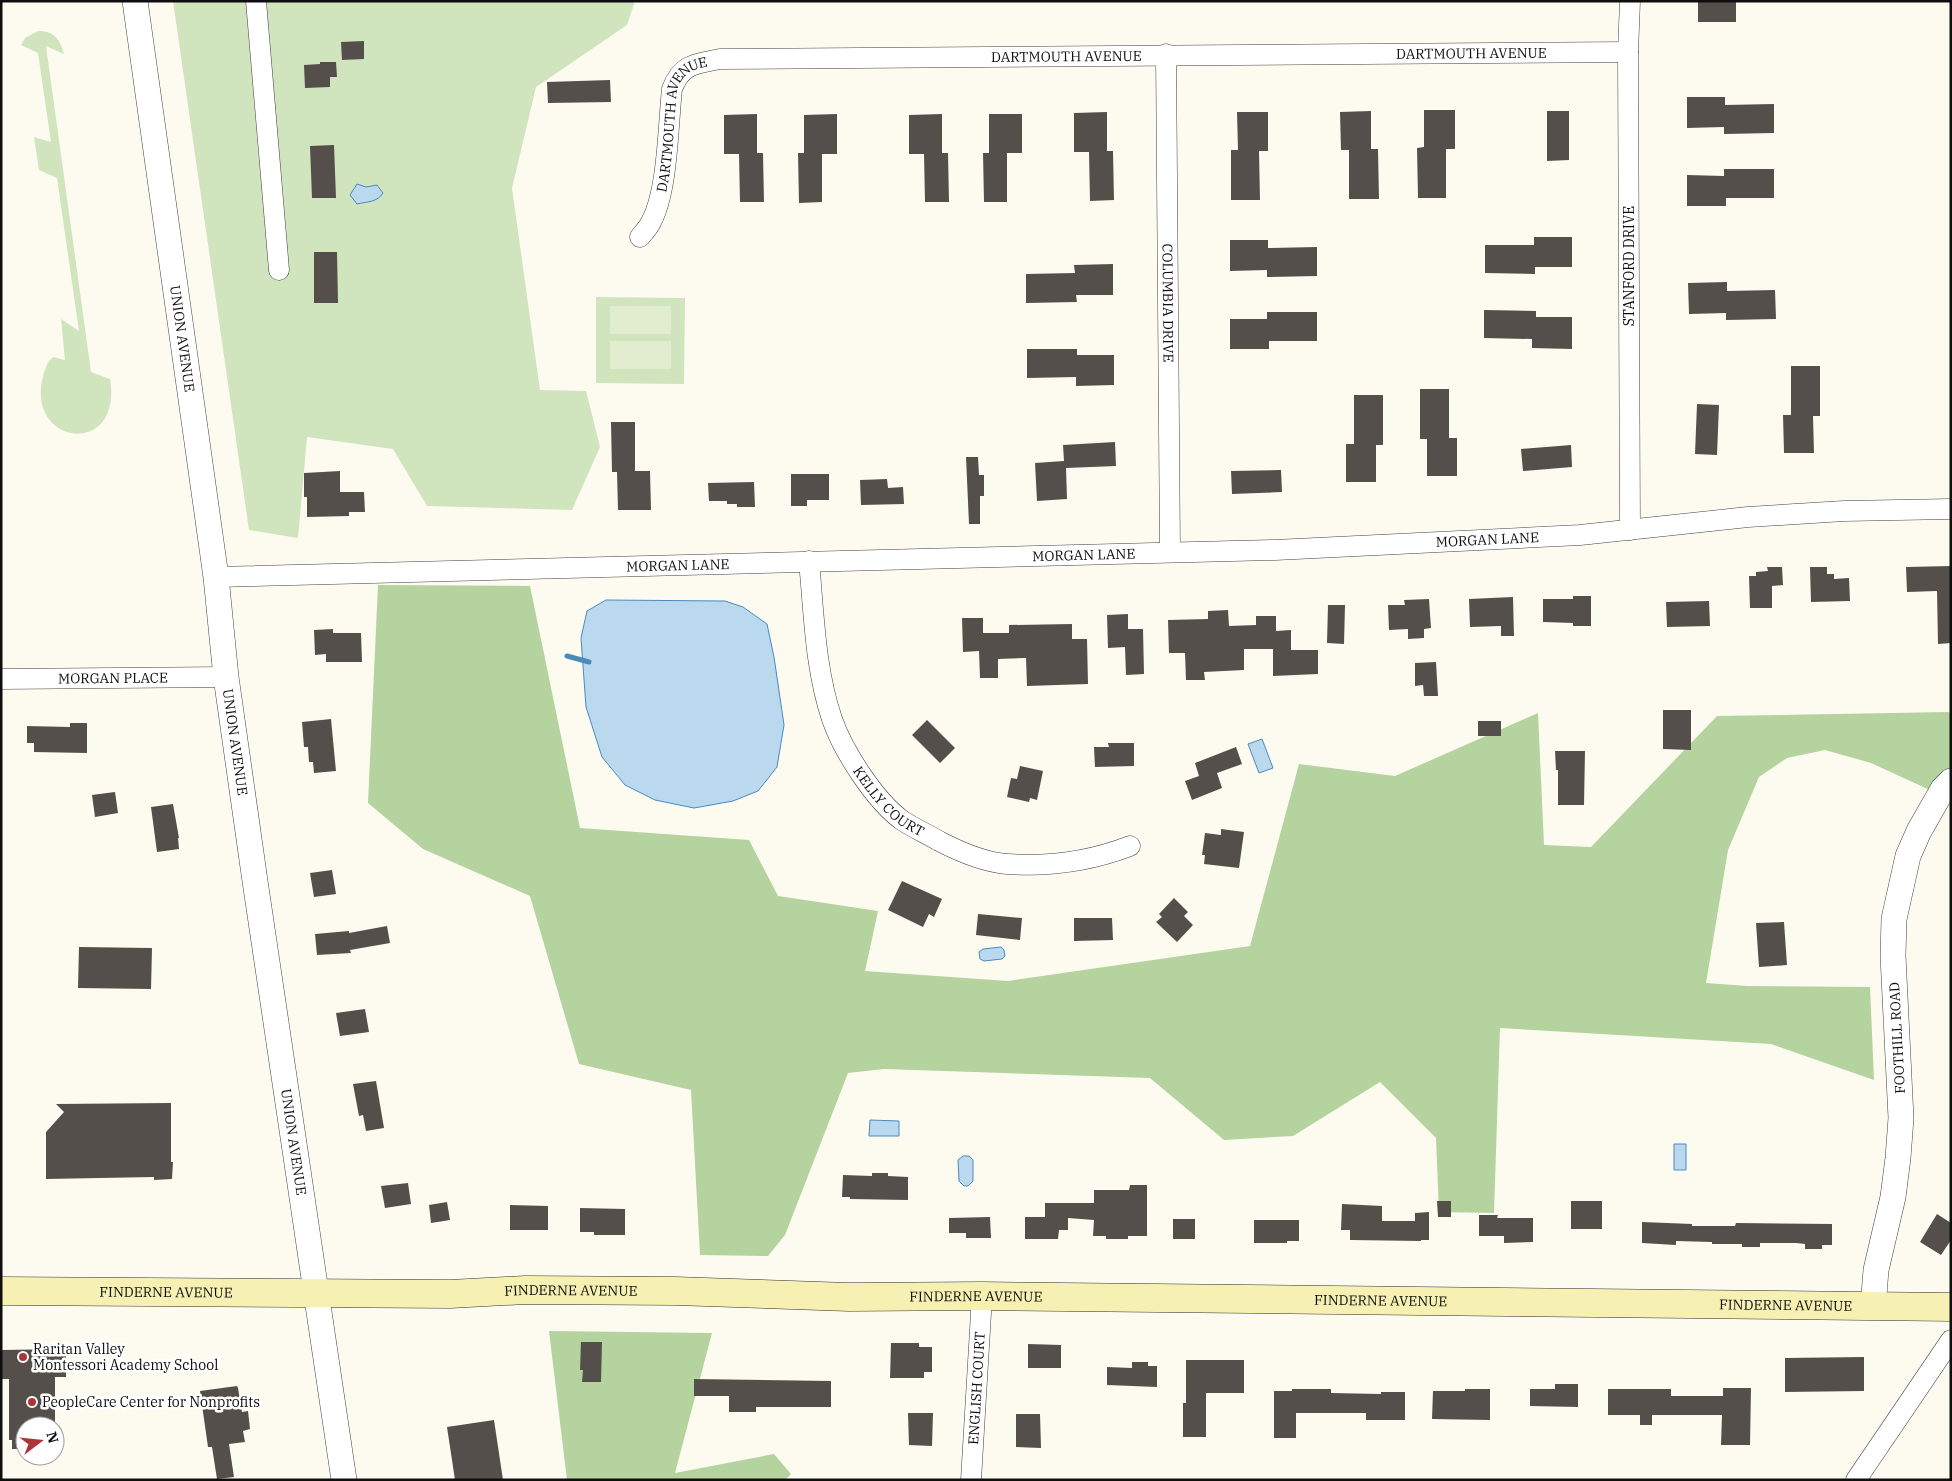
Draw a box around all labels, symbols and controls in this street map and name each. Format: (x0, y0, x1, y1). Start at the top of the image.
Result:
street label: DARTMOUTH AVENUE (1396, 44, 1547, 63)
street label: DARTMOUTH AVENUE (991, 47, 1142, 66)
street label: DARTMOUTH AVENUE (652, 53, 709, 194)
street label: STANFORD DRIVE (1620, 206, 1638, 326)
street label: COLUMBIA DRIVE (1159, 244, 1177, 362)
street label: UNION AVENUE (166, 284, 199, 393)
street label: MORGAN LANE (1435, 528, 1539, 551)
street label: MORGAN LANE (1032, 545, 1136, 565)
street label: MORGAN LANE (626, 555, 730, 576)
street label: MORGAN PLACE (58, 669, 168, 687)
street label: UNION AVENUE (219, 688, 252, 797)
street label: KELLY COURT (849, 763, 927, 840)
street label: FOOTHILL ROAD (1885, 982, 1909, 1094)
street label: UNION AVENUE (277, 1087, 311, 1196)
street label: FINDERNE AVENUE (504, 1281, 638, 1300)
street label: FINDERNE AVENUE (99, 1283, 233, 1302)
street label: FINDERNE AVENUE (909, 1287, 1043, 1306)
street label: FINDERNE AVENUE (1314, 1291, 1448, 1310)
street label: FINDERNE AVENUE (1719, 1295, 1853, 1315)
street label: ENGLISH COURT (964, 1331, 989, 1445)
place label: Raritan Valley Montessori Academy School (33, 1340, 218, 1374)
marker: Raritan Valley Montessori Academy School (17, 1351, 29, 1363)
place label: PeopleCare Center for Nonprofits (42, 1393, 260, 1411)
marker: PeopleCare Center for Nonprofits (26, 1396, 38, 1408)
north arrow (15, 1416, 65, 1466)
text: N (42, 1430, 63, 1445)

